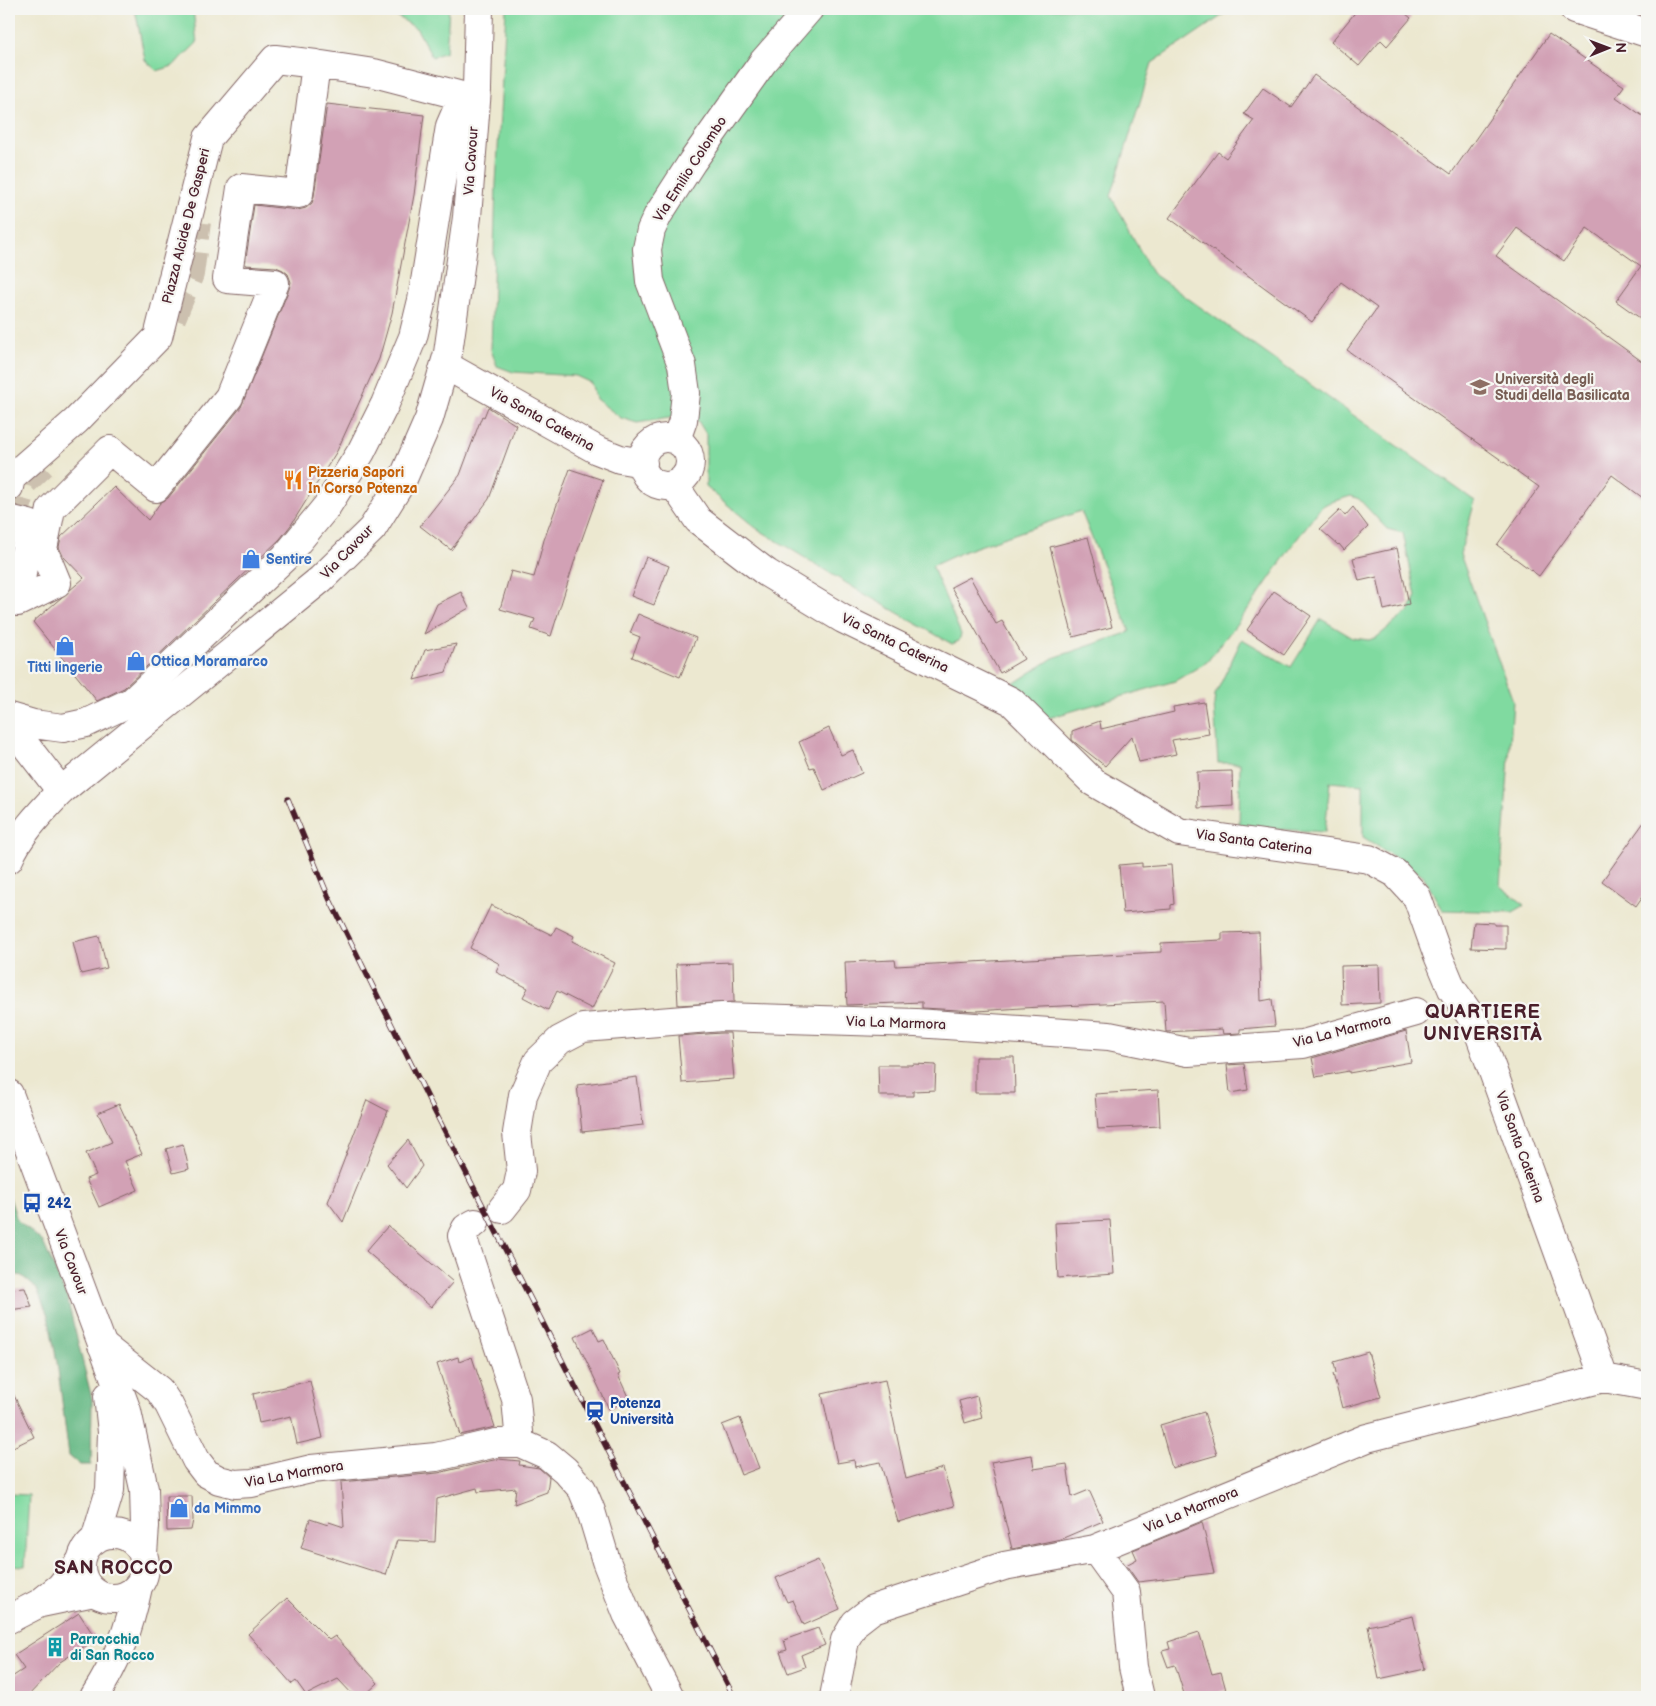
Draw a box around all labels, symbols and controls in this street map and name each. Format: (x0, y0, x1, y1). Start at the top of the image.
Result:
north arrow (1584, 22, 1634, 72)
text: N (1612, 42, 1629, 53)
street label: Via Emilio Colombo (650, 113, 730, 225)
street label: Via Cavour (460, 125, 482, 196)
street label: Piazza Alcide De Gasperi (158, 147, 214, 305)
place label: Università degli Studi della Basilicata (1495, 371, 1630, 404)
school or university icon: Università degli Studi della Basilicata (1469, 376, 1491, 398)
street label: Via Santa Caterina (487, 383, 598, 455)
place label: Pizzeria Sapori In Corso Potenza (308, 464, 418, 497)
restaurant icon: Pizzeria Sapori In Corso Potenza (282, 469, 304, 491)
street label: Via Cavour (317, 521, 378, 583)
shop icon: Sentire (240, 548, 262, 570)
place label: Sentire (266, 551, 312, 568)
street label: Via Santa Caterina (838, 610, 952, 676)
shop icon: Titti lingerie (54, 635, 76, 657)
shop icon: Ottica Moramarco (125, 650, 147, 672)
place label: Ottica Moramarco (151, 653, 268, 670)
place label: Titti lingerie (27, 659, 103, 676)
street label: Via Santa Caterina (1195, 825, 1313, 859)
district label: QUARTIERE UNIVERSITÀ (1423, 1001, 1543, 1046)
street label: Via La Marmora (1291, 1011, 1393, 1051)
street label: Via La Marmora (846, 1013, 946, 1033)
street label: Via Santa Caterina (1492, 1089, 1548, 1205)
bus stop icon: 242 (21, 1192, 43, 1214)
place label: 242 (47, 1195, 72, 1212)
street label: Via Cavour (51, 1227, 92, 1298)
place label: Potenza Università (610, 1395, 674, 1428)
station icon: Potenza Università (584, 1400, 606, 1422)
street label: Via La Marmora (243, 1457, 345, 1491)
street label: Via La Marmora (1141, 1483, 1241, 1537)
shop icon: da Mimmo (168, 1497, 190, 1519)
place label: da Mimmo (194, 1500, 261, 1517)
district label: SAN ROCCO (54, 1557, 174, 1580)
place label: Parrocchia di San Rocco (70, 1631, 154, 1664)
building icon: Parrocchia di San Rocco (44, 1636, 66, 1658)

